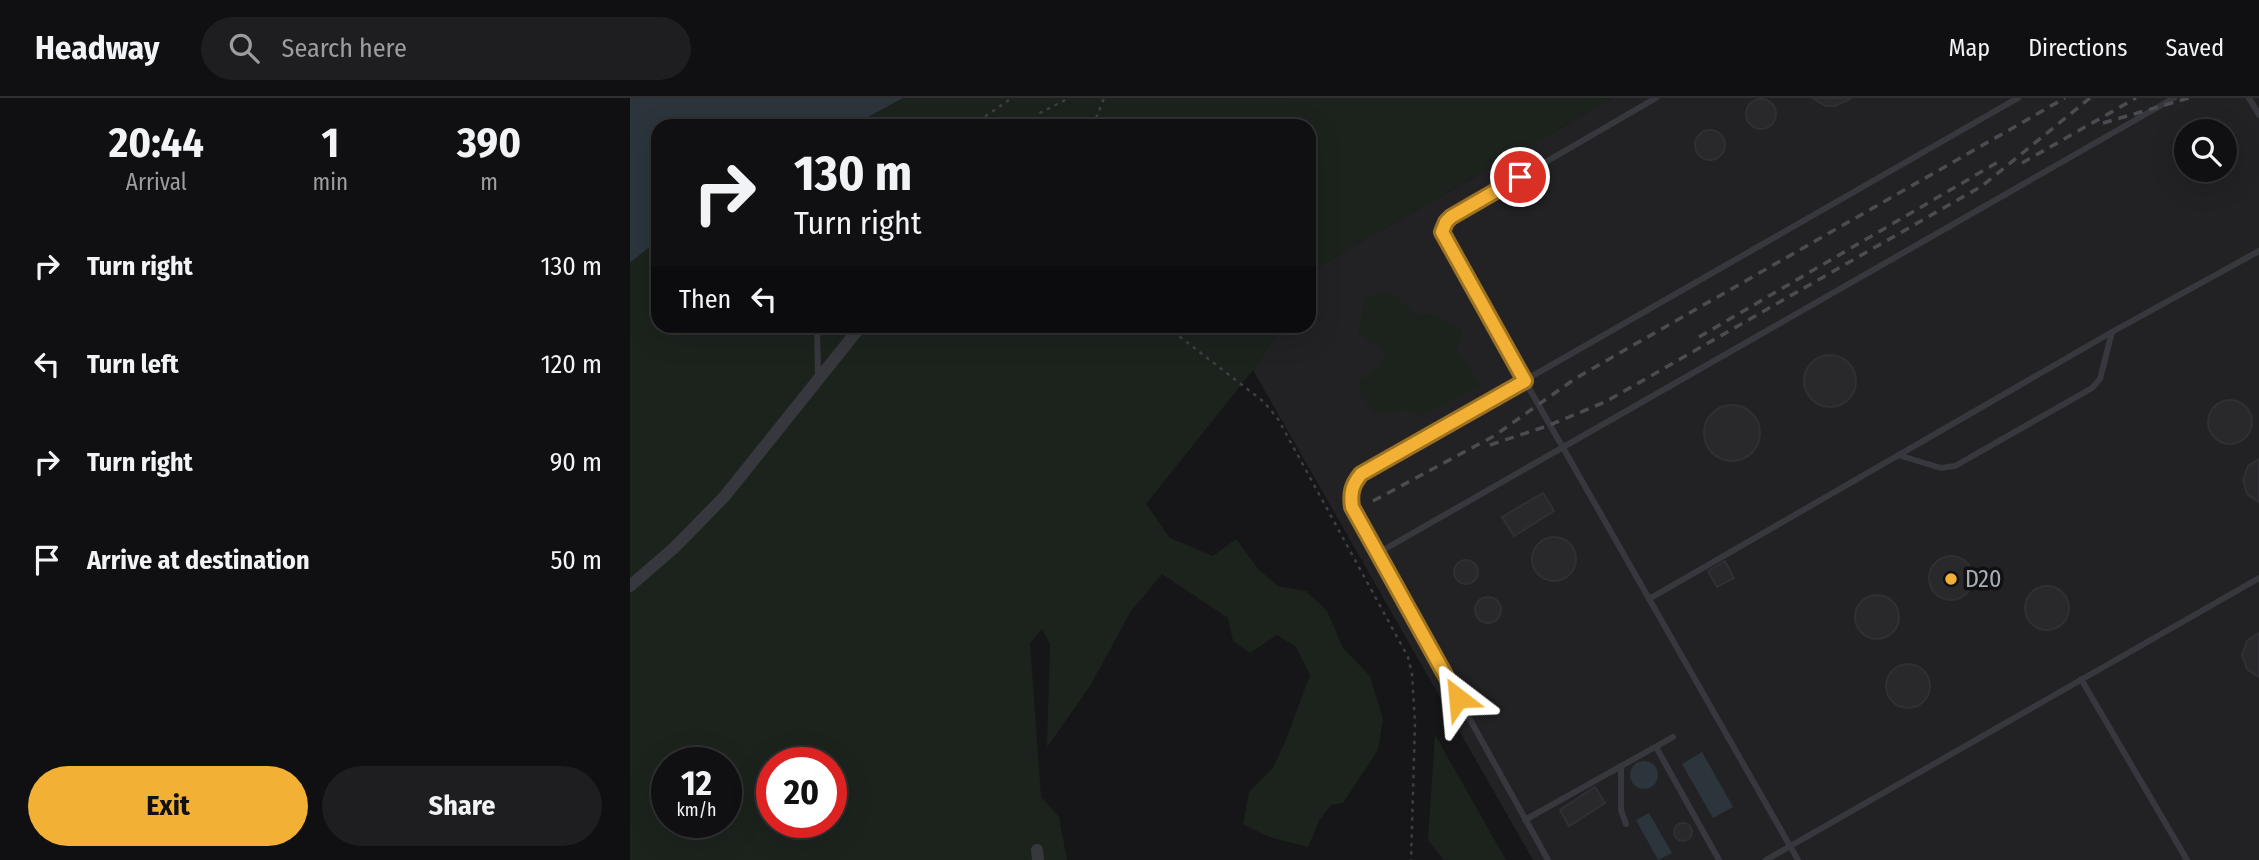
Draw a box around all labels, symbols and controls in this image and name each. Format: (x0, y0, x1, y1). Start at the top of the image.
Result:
search box (201, 17, 691, 80)
text: Headway (35, 28, 159, 68)
icon: search (225, 29, 263, 67)
text: Search here (281, 33, 407, 64)
text: Map (1949, 34, 1990, 62)
text: Directions (2028, 34, 2127, 62)
text: Saved (2165, 34, 2224, 62)
text: 20:44 (109, 118, 204, 168)
text: 1 (322, 118, 339, 168)
text: 390 (457, 118, 521, 168)
map controls (2174, 119, 2237, 182)
button: search (2174, 119, 2237, 182)
text: 130 m (794, 144, 912, 203)
icon: right (679, 147, 770, 238)
pin (1490, 147, 1550, 207)
icon: arrive (1501, 158, 1539, 196)
text: Arrival (126, 168, 187, 196)
text: min (313, 168, 348, 196)
text: m (480, 168, 498, 196)
text: Turn right (794, 204, 921, 242)
icon: right (28, 247, 66, 285)
text: Turn right (87, 251, 193, 282)
text: 130 m (540, 251, 602, 282)
icon: left (745, 280, 783, 318)
text: Then (679, 284, 731, 315)
icon: left (28, 345, 66, 383)
text: Turn left (87, 349, 179, 380)
text: 120 m (541, 349, 602, 380)
icon: right (28, 443, 66, 481)
text: Turn right (87, 447, 193, 478)
text: 90 m (550, 447, 602, 478)
icon: arrive (28, 541, 66, 579)
text: Arrive at destination (87, 545, 310, 576)
text: 50 m (550, 545, 602, 576)
place label: D20 (1965, 565, 2001, 593)
marker: D20 (1943, 571, 1959, 587)
position arrow (1421, 661, 1495, 735)
speed limit sign: 20 (756, 747, 847, 838)
text: 12 (681, 762, 712, 804)
button: Exit (28, 766, 308, 846)
button: Share (322, 766, 602, 846)
text: km/h (676, 799, 717, 821)

